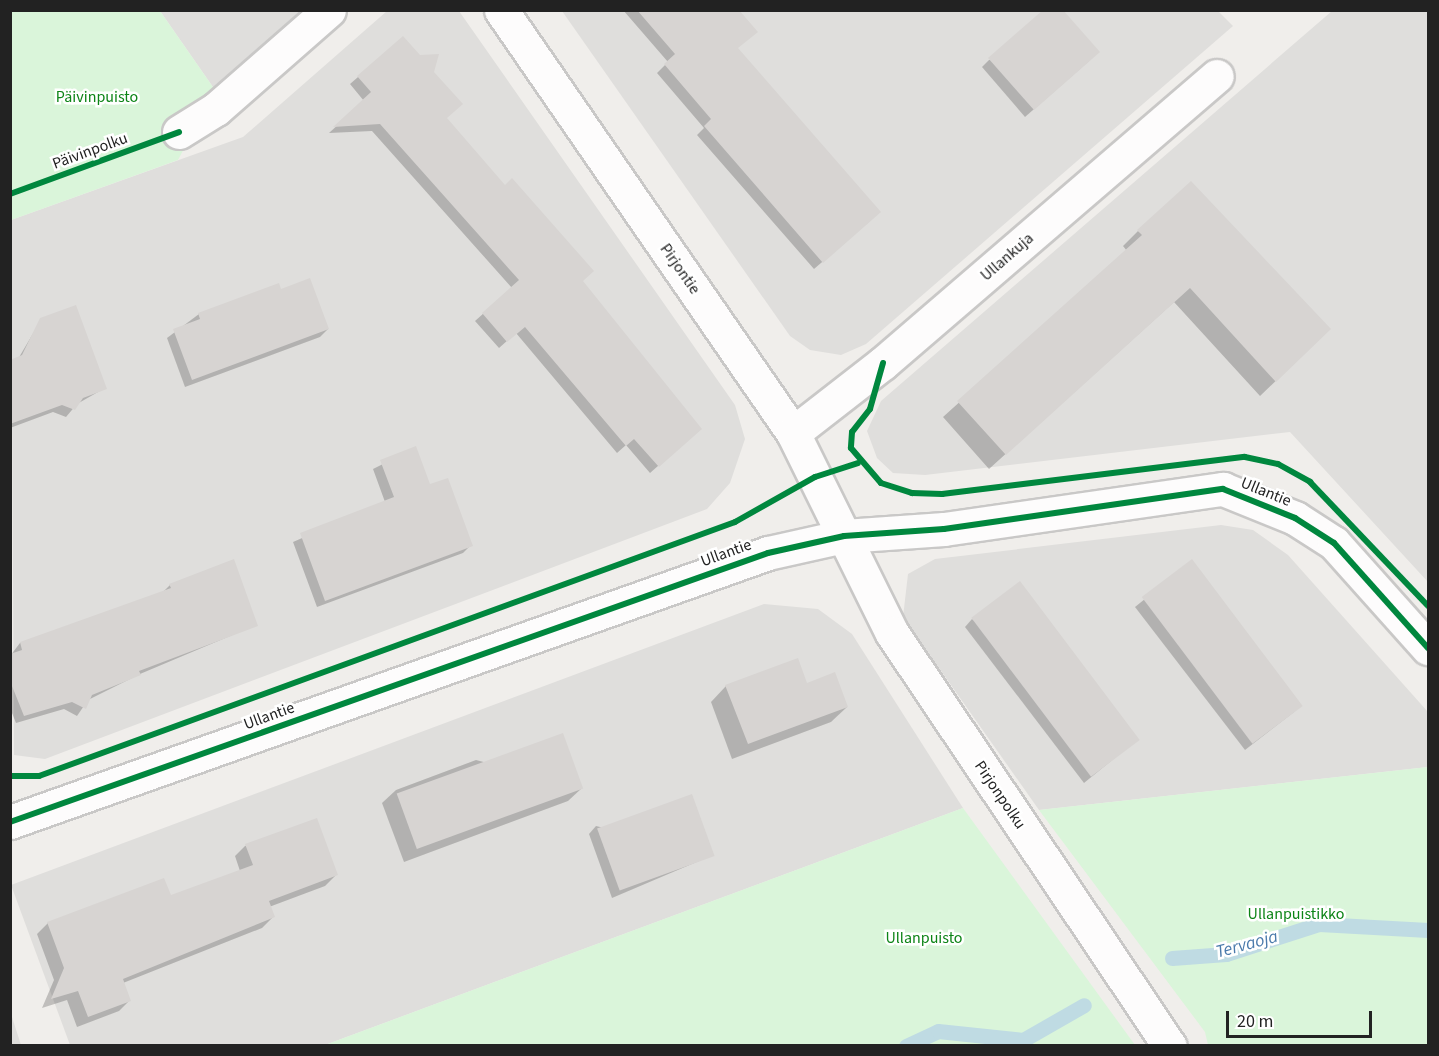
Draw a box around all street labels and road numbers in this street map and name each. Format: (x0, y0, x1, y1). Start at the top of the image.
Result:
street label: Päivinpolku (50, 129, 130, 173)
street label: Ullankuja (977, 229, 1037, 285)
street label: Pirjontie (656, 240, 704, 298)
street label: Ullantie (1238, 473, 1294, 511)
street label: Ullantie (698, 535, 754, 571)
street label: Ullantie (241, 698, 297, 734)
street label: Pirjonpolku (970, 757, 1030, 833)

